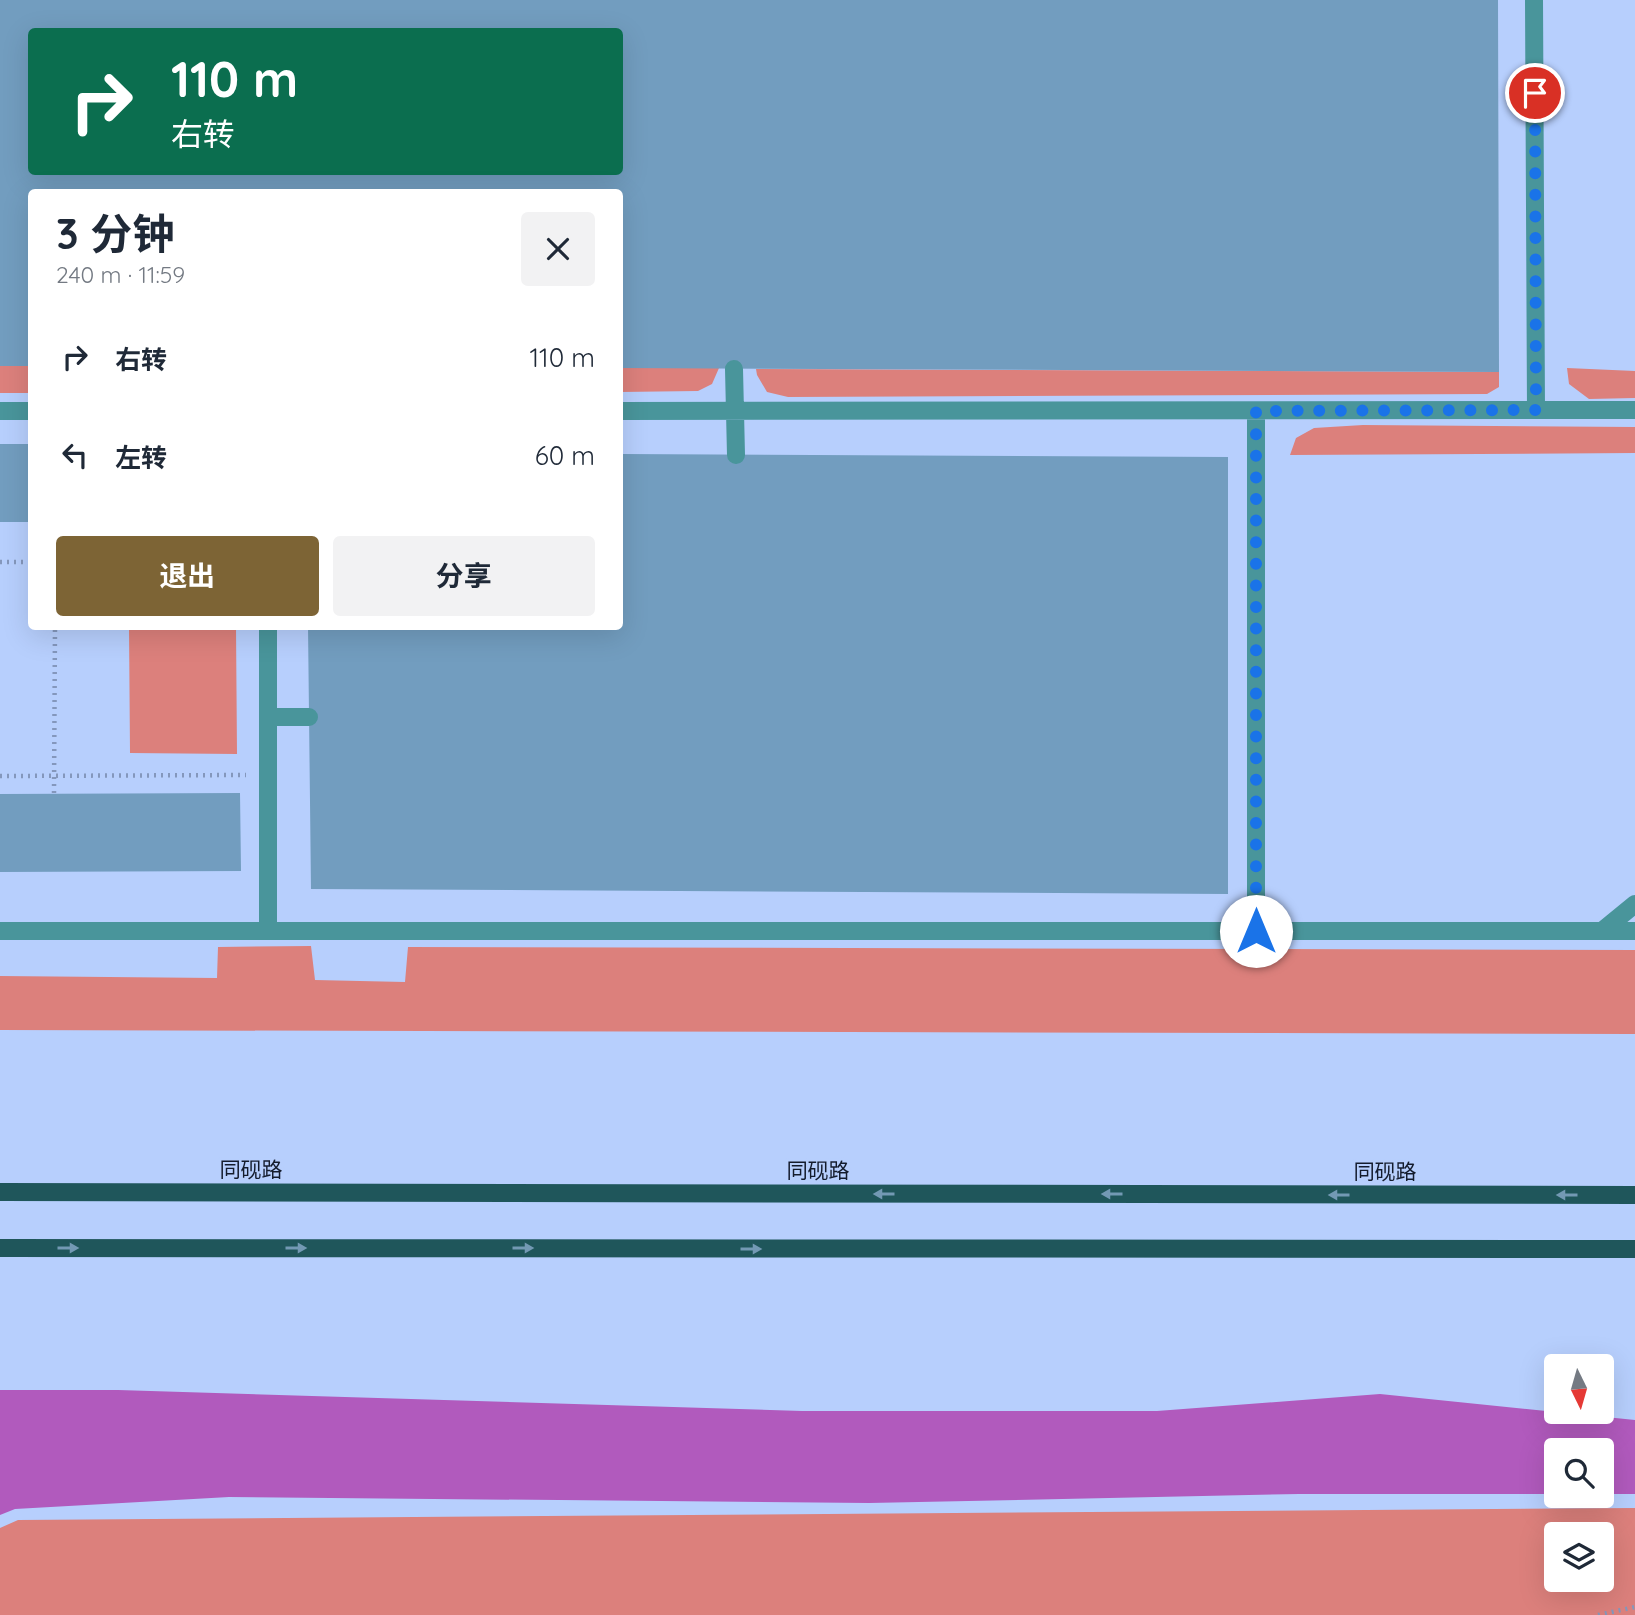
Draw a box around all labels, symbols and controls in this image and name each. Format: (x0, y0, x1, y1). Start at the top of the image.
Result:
text: 110 m (171, 48, 298, 109)
icon: right (56, 56, 147, 147)
pin (1505, 63, 1565, 123)
icon: arrive (1516, 74, 1554, 112)
text: 右转 (171, 114, 235, 154)
text: 3 分钟 (56, 207, 174, 260)
button: close (521, 212, 595, 286)
text: 240 m · 11:59 (56, 260, 185, 289)
icon: right (56, 338, 94, 376)
text: 110 m (529, 341, 595, 374)
text: 右转 (115, 343, 167, 376)
icon: left (56, 436, 94, 474)
text: 60 m (535, 439, 595, 472)
text: 左转 (115, 441, 167, 474)
button: 退出 (56, 536, 319, 616)
button: 分享 (333, 536, 595, 616)
position arrow (1219, 894, 1293, 968)
street label: 同砚路 (220, 1156, 283, 1182)
street label: 同砚路 (787, 1157, 850, 1183)
street label: 同砚路 (1354, 1158, 1417, 1184)
one-way arrow (873, 1188, 895, 1200)
one-way arrow (1101, 1188, 1123, 1200)
one-way arrow (1328, 1189, 1350, 1201)
one-way arrow (1556, 1189, 1578, 1201)
one-way arrow (57, 1242, 79, 1254)
one-way arrow (285, 1242, 307, 1254)
one-way arrow (512, 1242, 534, 1254)
one-way arrow (740, 1243, 762, 1255)
north arrow (1544, 1354, 1614, 1424)
map controls (1544, 1354, 1614, 1592)
button: search (1544, 1438, 1614, 1508)
button: layers (1544, 1522, 1614, 1592)

